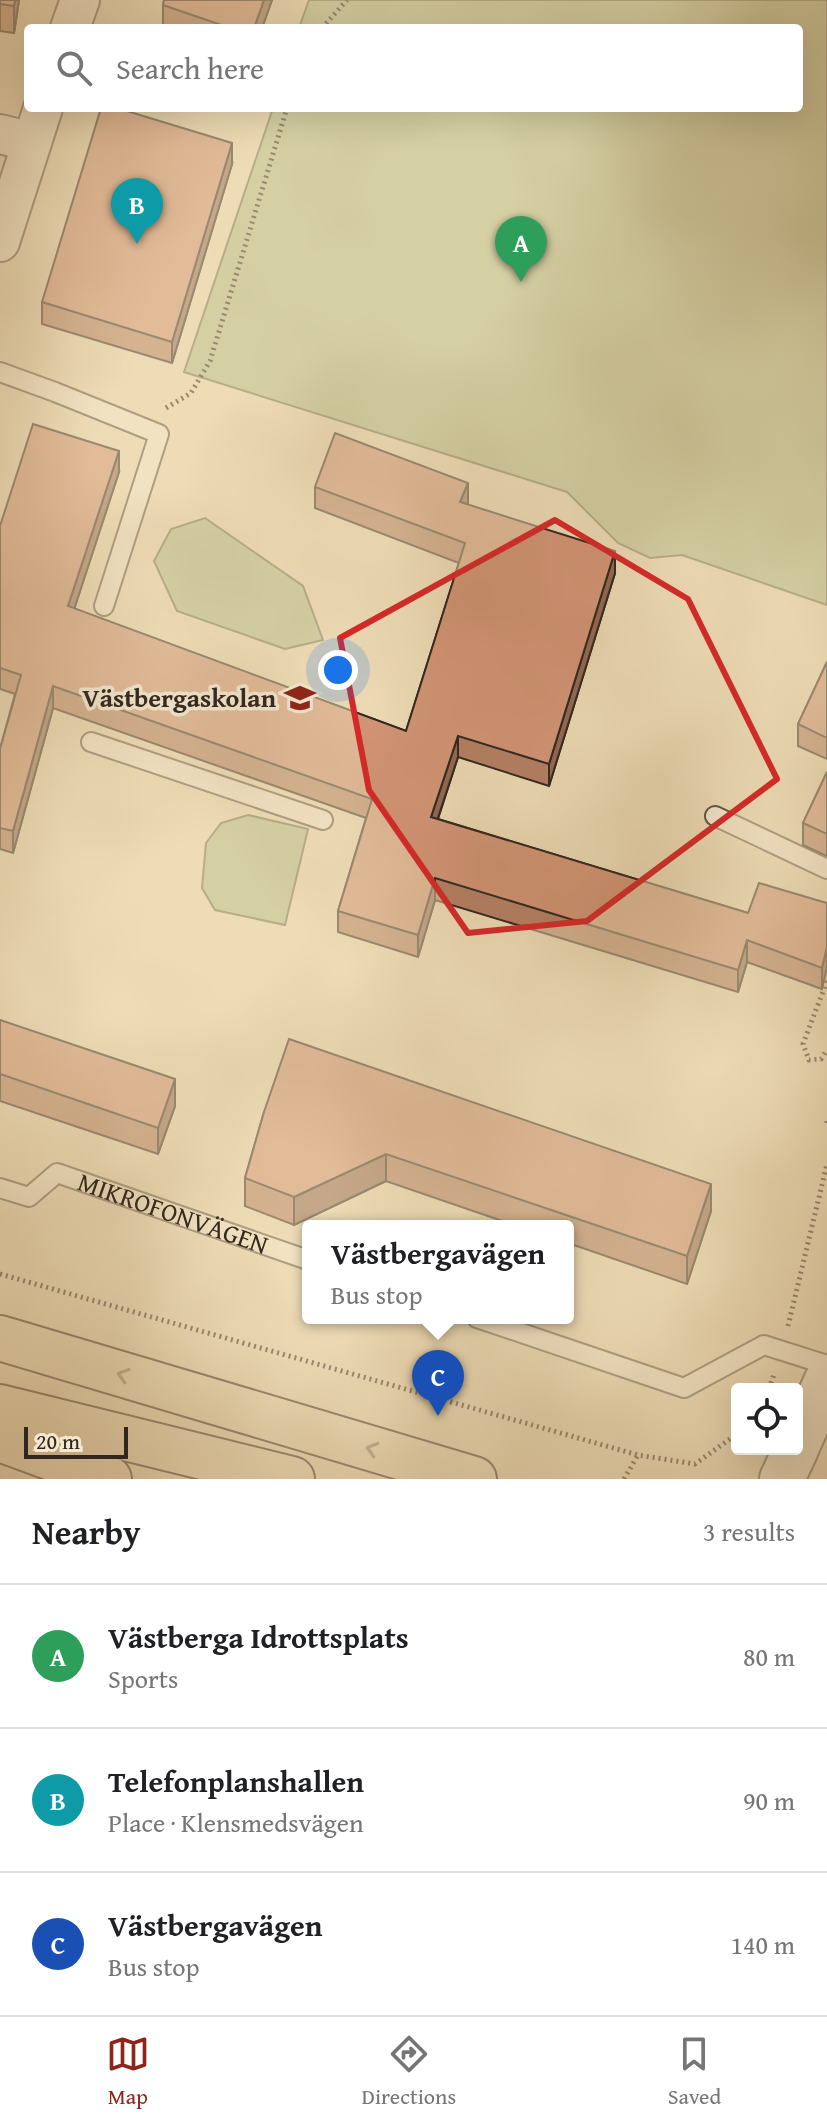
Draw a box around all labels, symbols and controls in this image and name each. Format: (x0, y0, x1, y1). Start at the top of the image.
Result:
search box (24, 24, 803, 112)
icon: search (52, 46, 96, 90)
text: Search here (116, 46, 264, 90)
pin: B (111, 178, 163, 244)
pin: A (495, 216, 547, 282)
your location (318, 650, 358, 690)
place label: Västbergaskolan (82, 678, 277, 717)
school or university icon: Västbergaskolan (283, 681, 317, 715)
street label: MIKROFONVÄGEN (73, 1162, 274, 1264)
popup (302, 1220, 574, 1324)
text: Västbergavägen (331, 1231, 545, 1275)
text: Bus stop (331, 1275, 422, 1314)
pin: C (412, 1350, 464, 1416)
one-way arrow (117, 1368, 130, 1384)
map controls (731, 1383, 803, 1455)
button: locate (731, 1383, 803, 1455)
scale bar (24, 1423, 128, 1459)
text: 20 m (36, 1425, 80, 1457)
one-way arrow (366, 1442, 380, 1458)
text: Nearby (32, 1507, 141, 1556)
text: 3 results (703, 1512, 795, 1551)
text: Västberga Idrottsplats (108, 1615, 409, 1659)
text: A (50, 1637, 66, 1676)
text: 80 m (743, 1637, 795, 1676)
text: Sports (108, 1659, 178, 1698)
text: Telefonplanshallen (108, 1759, 364, 1803)
text: B (50, 1781, 66, 1820)
text: 90 m (743, 1781, 795, 1820)
text: Place · Klensmedsvägen (108, 1803, 363, 1842)
text: Västbergavägen (108, 1903, 322, 1947)
text: C (51, 1925, 65, 1964)
text: 140 m (730, 1925, 795, 1964)
text: Bus stop (108, 1947, 200, 1986)
tab: Map (106, 2032, 150, 2112)
tab: Directions (362, 2032, 456, 2112)
tab: Saved (668, 2032, 721, 2112)

